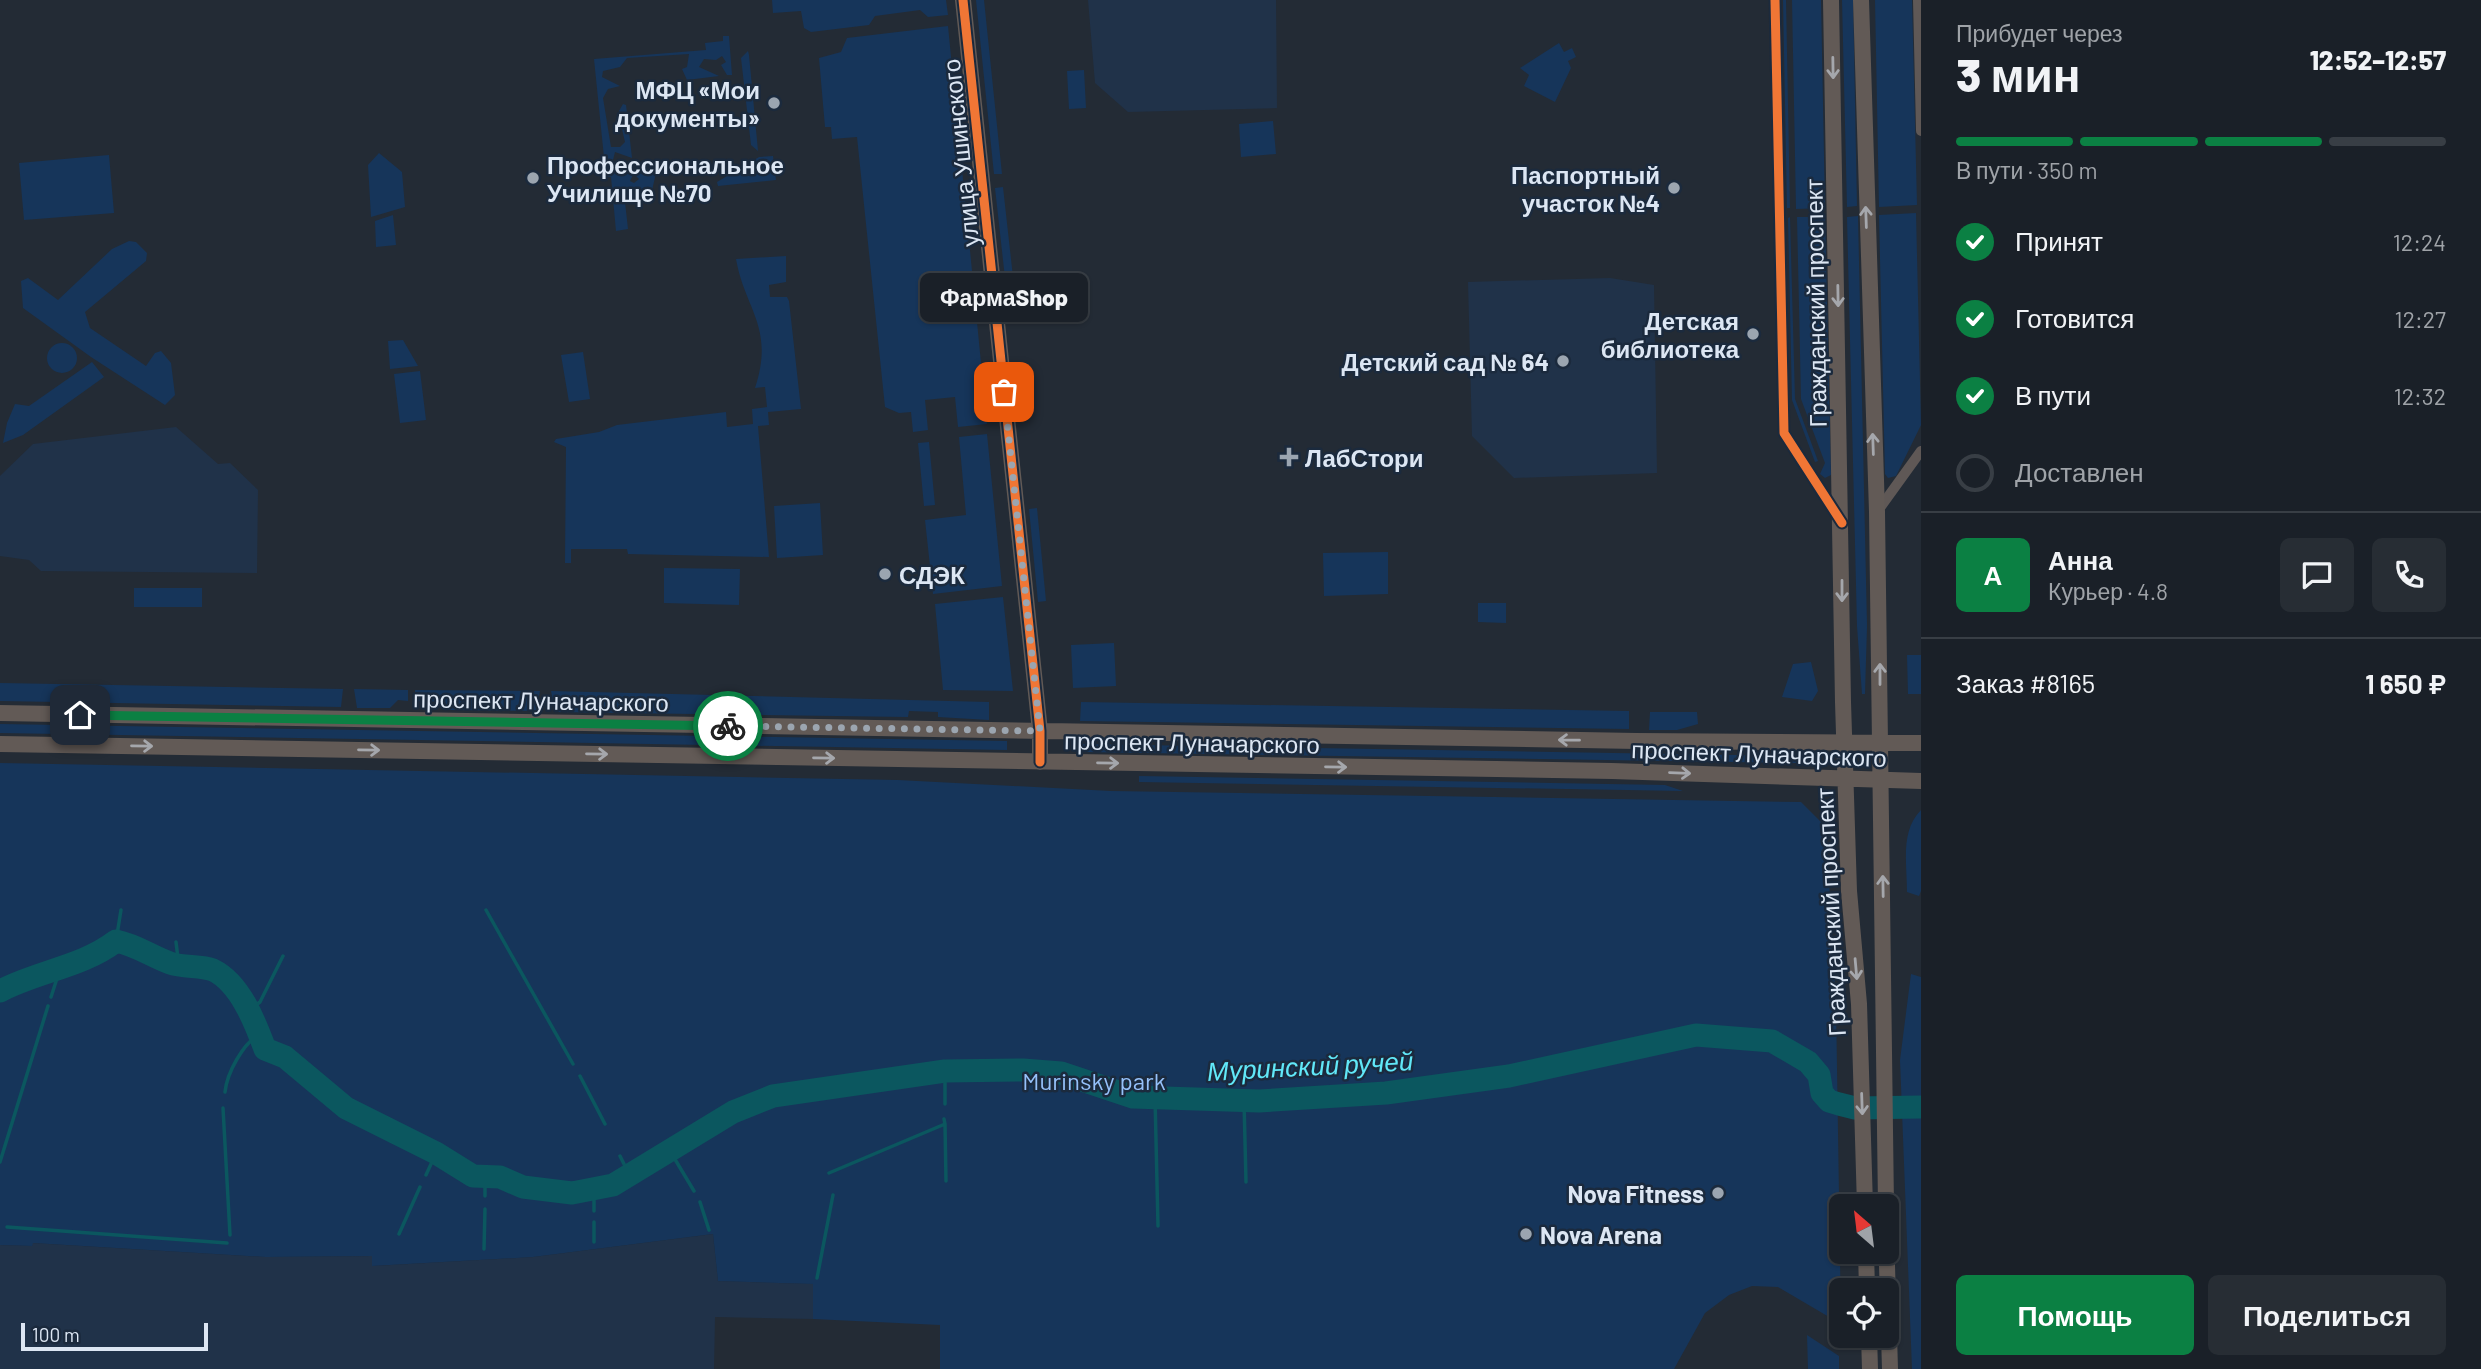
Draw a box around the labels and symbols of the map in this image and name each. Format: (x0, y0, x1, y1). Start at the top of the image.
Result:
one-way arrow (1826, 56, 1840, 79)
street label: улица Ушинского (936, 58, 984, 248)
place label: МФЦ «Мои документы» (615, 75, 760, 132)
marker: МФЦ «Мои документы» (766, 95, 782, 111)
place label: Профессиональное Училище №70 (547, 150, 784, 207)
place label: Паспортный участок №4 (1511, 160, 1660, 217)
marker: Профессиональное Училище №70 (525, 170, 541, 186)
street label: Гражданский проспект (1798, 178, 1832, 428)
marker: Паспортный участок №4 (1666, 180, 1682, 196)
one-way arrow (1859, 206, 1872, 229)
callout: ФармаShop (920, 273, 1088, 322)
one-way arrow (1831, 284, 1845, 307)
place label: Детская библиотека (1601, 306, 1740, 363)
marker: Детская библиотека (1745, 326, 1761, 342)
place label: Детский сад № 64 (1341, 347, 1549, 376)
marker: Детский сад № 64 (1555, 353, 1571, 369)
pin (974, 362, 1034, 422)
one-way arrow (1866, 433, 1879, 456)
place label: ЛабСтори (1305, 443, 1423, 472)
marker: ЛабСтори (1279, 447, 1299, 467)
place label: СДЭК (899, 560, 965, 589)
marker: СДЭК (877, 566, 893, 582)
one-way arrow (1835, 580, 1849, 603)
one-way arrow (1873, 662, 1886, 685)
street label: проспект Луначарского (413, 683, 669, 717)
pin (50, 685, 110, 745)
courier (693, 691, 763, 761)
street label: проспект Луначарского (1064, 725, 1320, 759)
one-way arrow (1558, 733, 1581, 747)
street label: проспект Луначарского (1631, 734, 1887, 772)
one-way arrow (130, 740, 153, 753)
one-way arrow (357, 743, 380, 757)
one-way arrow (585, 747, 608, 761)
one-way arrow (812, 752, 835, 765)
one-way arrow (1096, 757, 1119, 770)
one-way arrow (1324, 760, 1347, 774)
one-way arrow (1668, 767, 1691, 780)
street label: Гражданский проспект (1809, 787, 1851, 1037)
one-way arrow (1876, 874, 1890, 897)
one-way arrow (1850, 958, 1863, 980)
water label: Муринский ручей (1206, 1044, 1414, 1086)
park label: Murinsky park (1022, 1066, 1166, 1095)
one-way arrow (1855, 1092, 1868, 1115)
place label: Nova Fitness (1567, 1179, 1704, 1208)
marker: Nova Fitness (1710, 1185, 1726, 1201)
north arrow (1829, 1194, 1899, 1264)
place label: Nova Arena (1540, 1220, 1662, 1249)
marker: Nova Arena (1518, 1226, 1534, 1242)
scale bar (21, 1320, 208, 1352)

